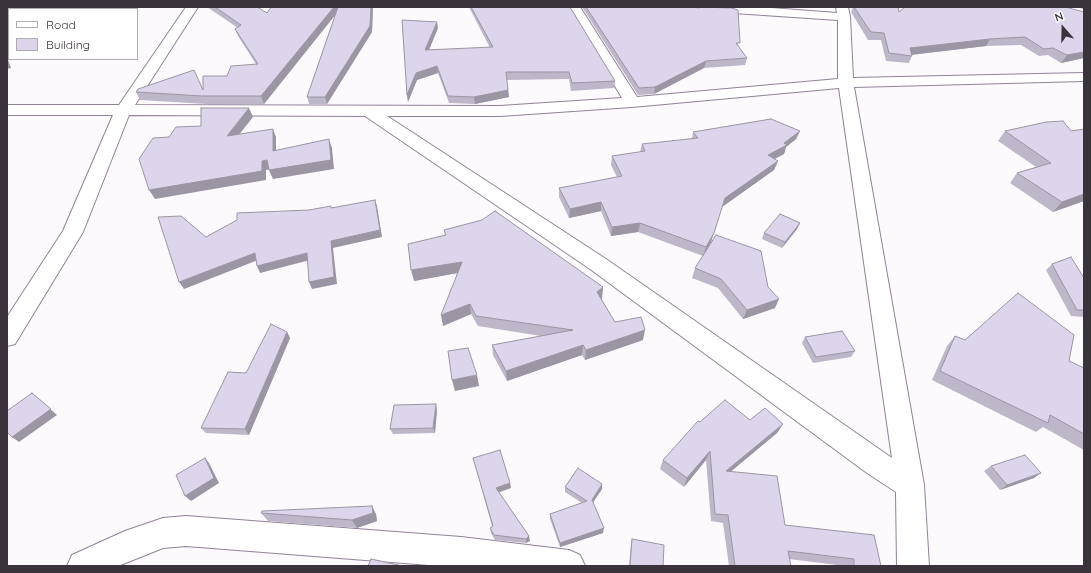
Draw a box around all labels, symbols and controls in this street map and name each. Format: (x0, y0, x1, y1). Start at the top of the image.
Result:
legend (8, 8, 138, 60)
north arrow (1043, 8, 1083, 48)
text: N (1053, 9, 1065, 25)
text: Road (46, 17, 76, 32)
text: Building (46, 37, 90, 52)

